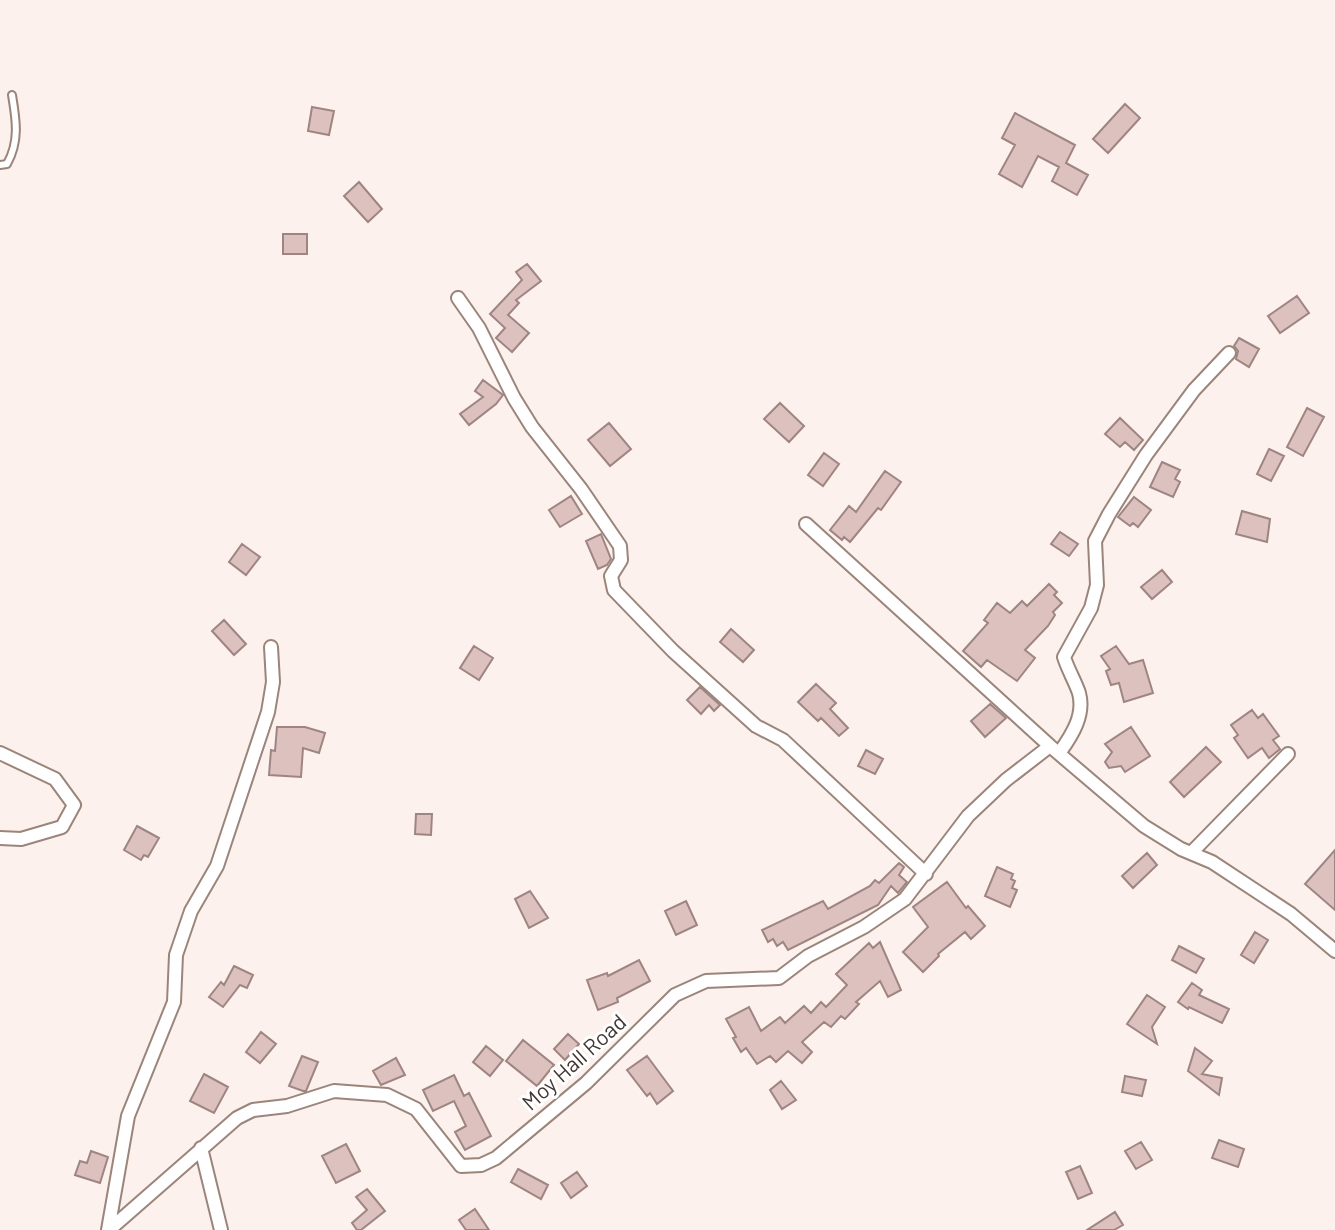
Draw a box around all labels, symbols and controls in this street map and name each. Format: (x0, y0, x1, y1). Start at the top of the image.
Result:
street label: Moy Hall Road (516, 1008, 631, 1115)

